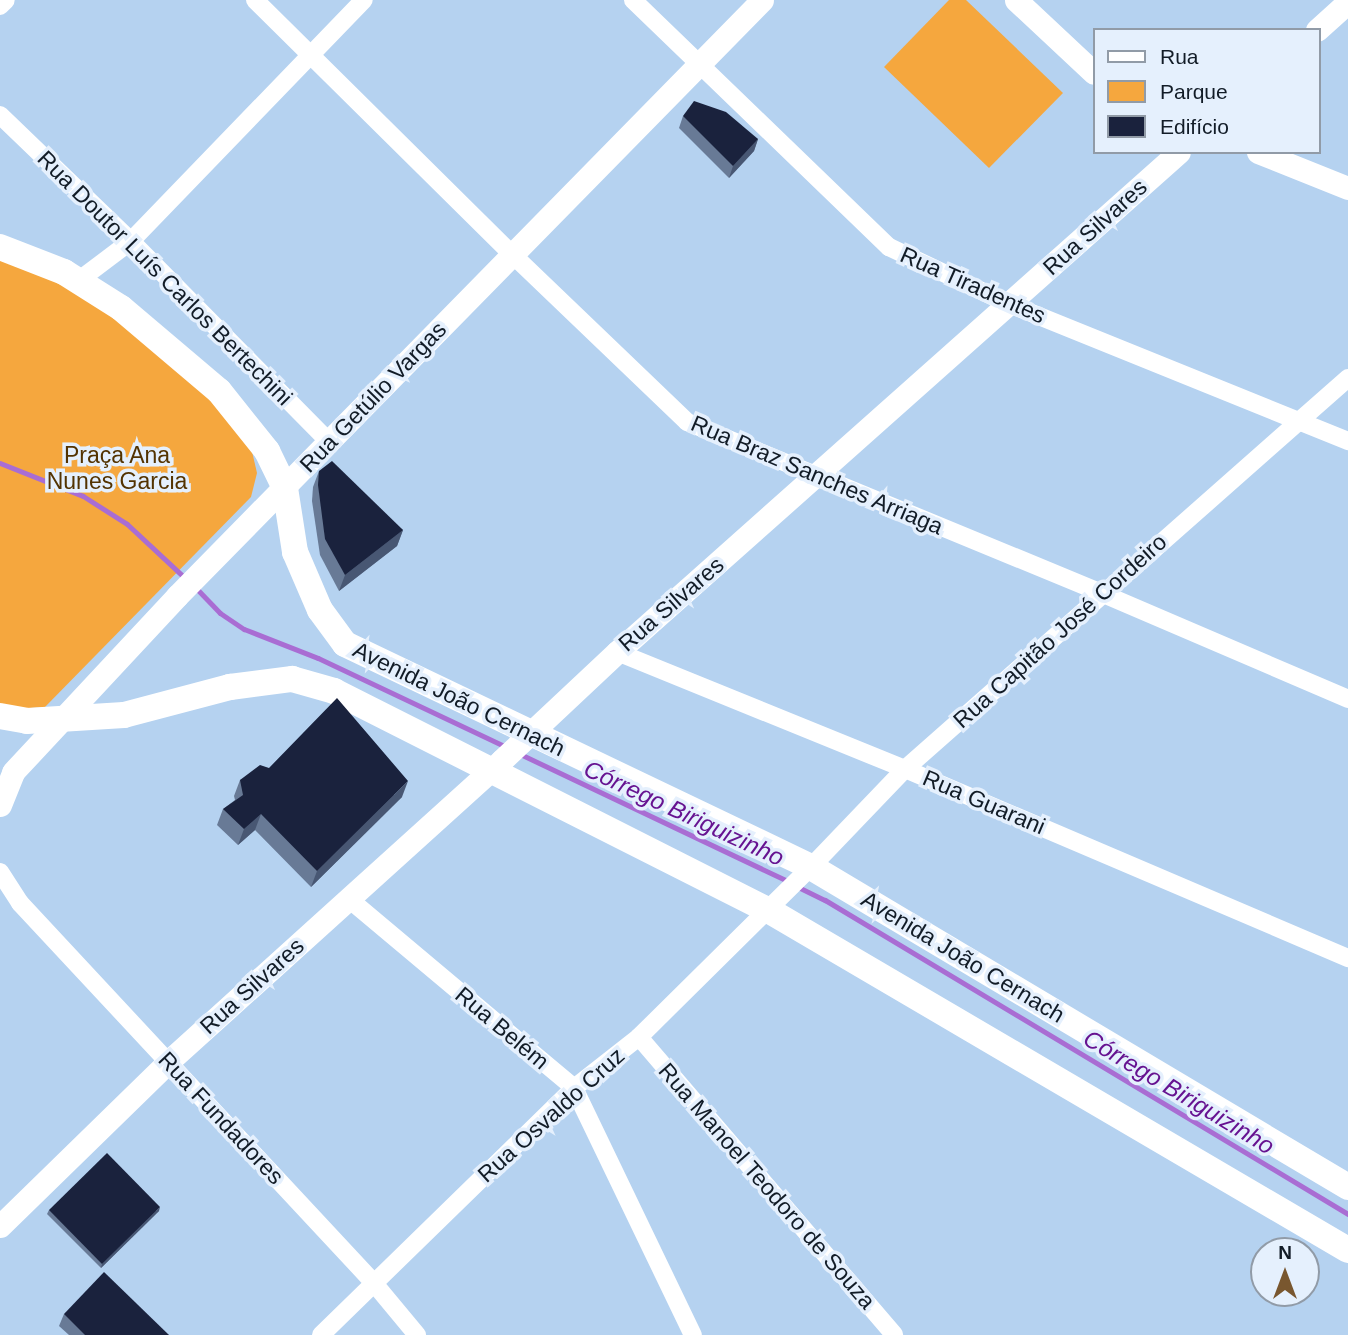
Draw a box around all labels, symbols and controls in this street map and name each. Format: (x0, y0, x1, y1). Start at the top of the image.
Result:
legend (1092, 28, 1320, 154)
text: Rua (1160, 45, 1199, 68)
text: Parque (1160, 80, 1228, 103)
text: Edifício (1160, 115, 1229, 138)
street label: Rua Doutor Luís Carlos Bertechini (32, 145, 298, 411)
street label: Rua Silvares (1037, 173, 1153, 281)
street label: Rua Tiradentes (896, 241, 1050, 329)
street label: Rua Getúlio Vargas (294, 316, 452, 478)
street label: Rua Braz Sanches Arriaga (686, 409, 948, 541)
park label: Praça Ana Nunes Garcia (47, 441, 187, 495)
street label: Rua Capitão José Cordeiro (948, 528, 1172, 734)
street label: Rua Silvares (613, 551, 729, 657)
street label: Avenida João Cernach (349, 636, 569, 762)
water label: Córrego Biriguizinho (579, 754, 789, 872)
street label: Rua Guarani (919, 764, 1049, 840)
street label: Avenida João Cernach (856, 885, 1070, 1029)
street label: Rua Silvares (194, 932, 310, 1040)
street label: Rua Belém (450, 981, 554, 1075)
water label: Córrego Biriguizinho (1078, 1024, 1280, 1160)
street label: Rua Osvaldo Cruz (472, 1042, 630, 1188)
street label: Rua Fundadores (152, 1046, 290, 1190)
street label: Rua Manoel Teodoro de Souza (653, 1057, 881, 1315)
north arrow (1250, 1237, 1320, 1307)
text: N (1278, 1242, 1292, 1263)

